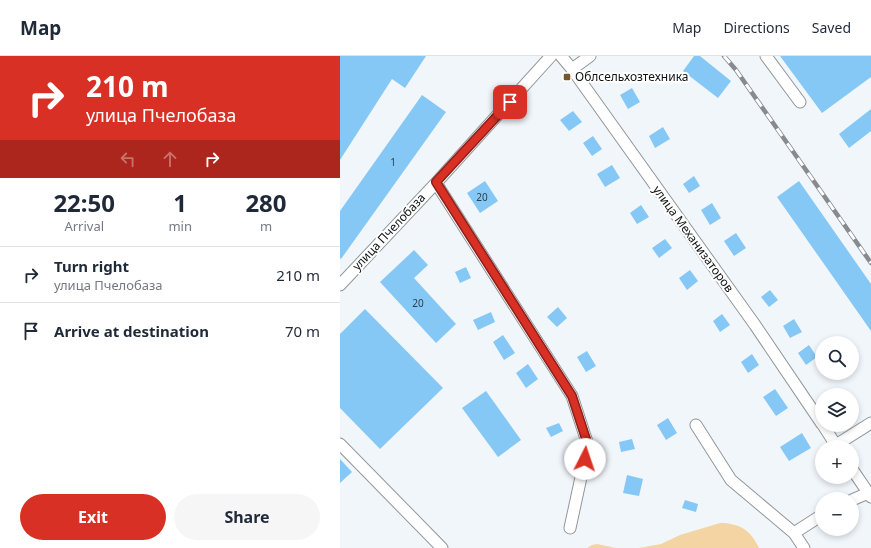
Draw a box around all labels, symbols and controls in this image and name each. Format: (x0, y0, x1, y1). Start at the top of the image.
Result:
text: Map (20, 15, 61, 41)
text: Map (672, 18, 701, 37)
text: Directions (723, 18, 790, 37)
text: Saved (812, 18, 851, 37)
text: 210 m (86, 67, 169, 105)
place label: Облсельхозтехника (575, 68, 688, 85)
icon: right (20, 72, 72, 124)
marker: Облсельхозтехника (562, 72, 572, 82)
pin (493, 85, 527, 119)
icon: arrive (499, 91, 521, 113)
text: улица Пчелобаза (86, 103, 236, 127)
icon: left (117, 148, 139, 170)
icon: ahead (159, 148, 181, 170)
icon: right (201, 148, 223, 170)
house number: 1 (390, 155, 396, 169)
street label: улица Механизаторов (649, 182, 738, 296)
text: 22:50 (53, 186, 115, 219)
text: 1 (173, 186, 187, 219)
text: 280 (245, 186, 287, 219)
street label: улица Пчелобаза (348, 189, 429, 274)
house number: 20 (476, 190, 488, 204)
text: Arrival (64, 217, 104, 235)
text: min (168, 217, 192, 235)
text: m (260, 217, 272, 235)
text: Turn right (54, 256, 129, 276)
icon: right (20, 264, 42, 286)
text: 210 m (276, 265, 320, 285)
text: улица Пчелобаза (54, 276, 163, 294)
house number: 20 (412, 296, 424, 310)
icon: arrive (20, 320, 42, 342)
text: Arrive at destination (54, 321, 209, 341)
text: 70 m (285, 321, 320, 341)
map controls (815, 336, 859, 536)
button: search (815, 336, 859, 380)
button: layers (815, 388, 859, 432)
position arrow (564, 438, 606, 480)
button: + (815, 440, 859, 484)
button: − (815, 492, 859, 536)
button: Exit (20, 494, 166, 540)
button: Share (174, 494, 320, 540)

